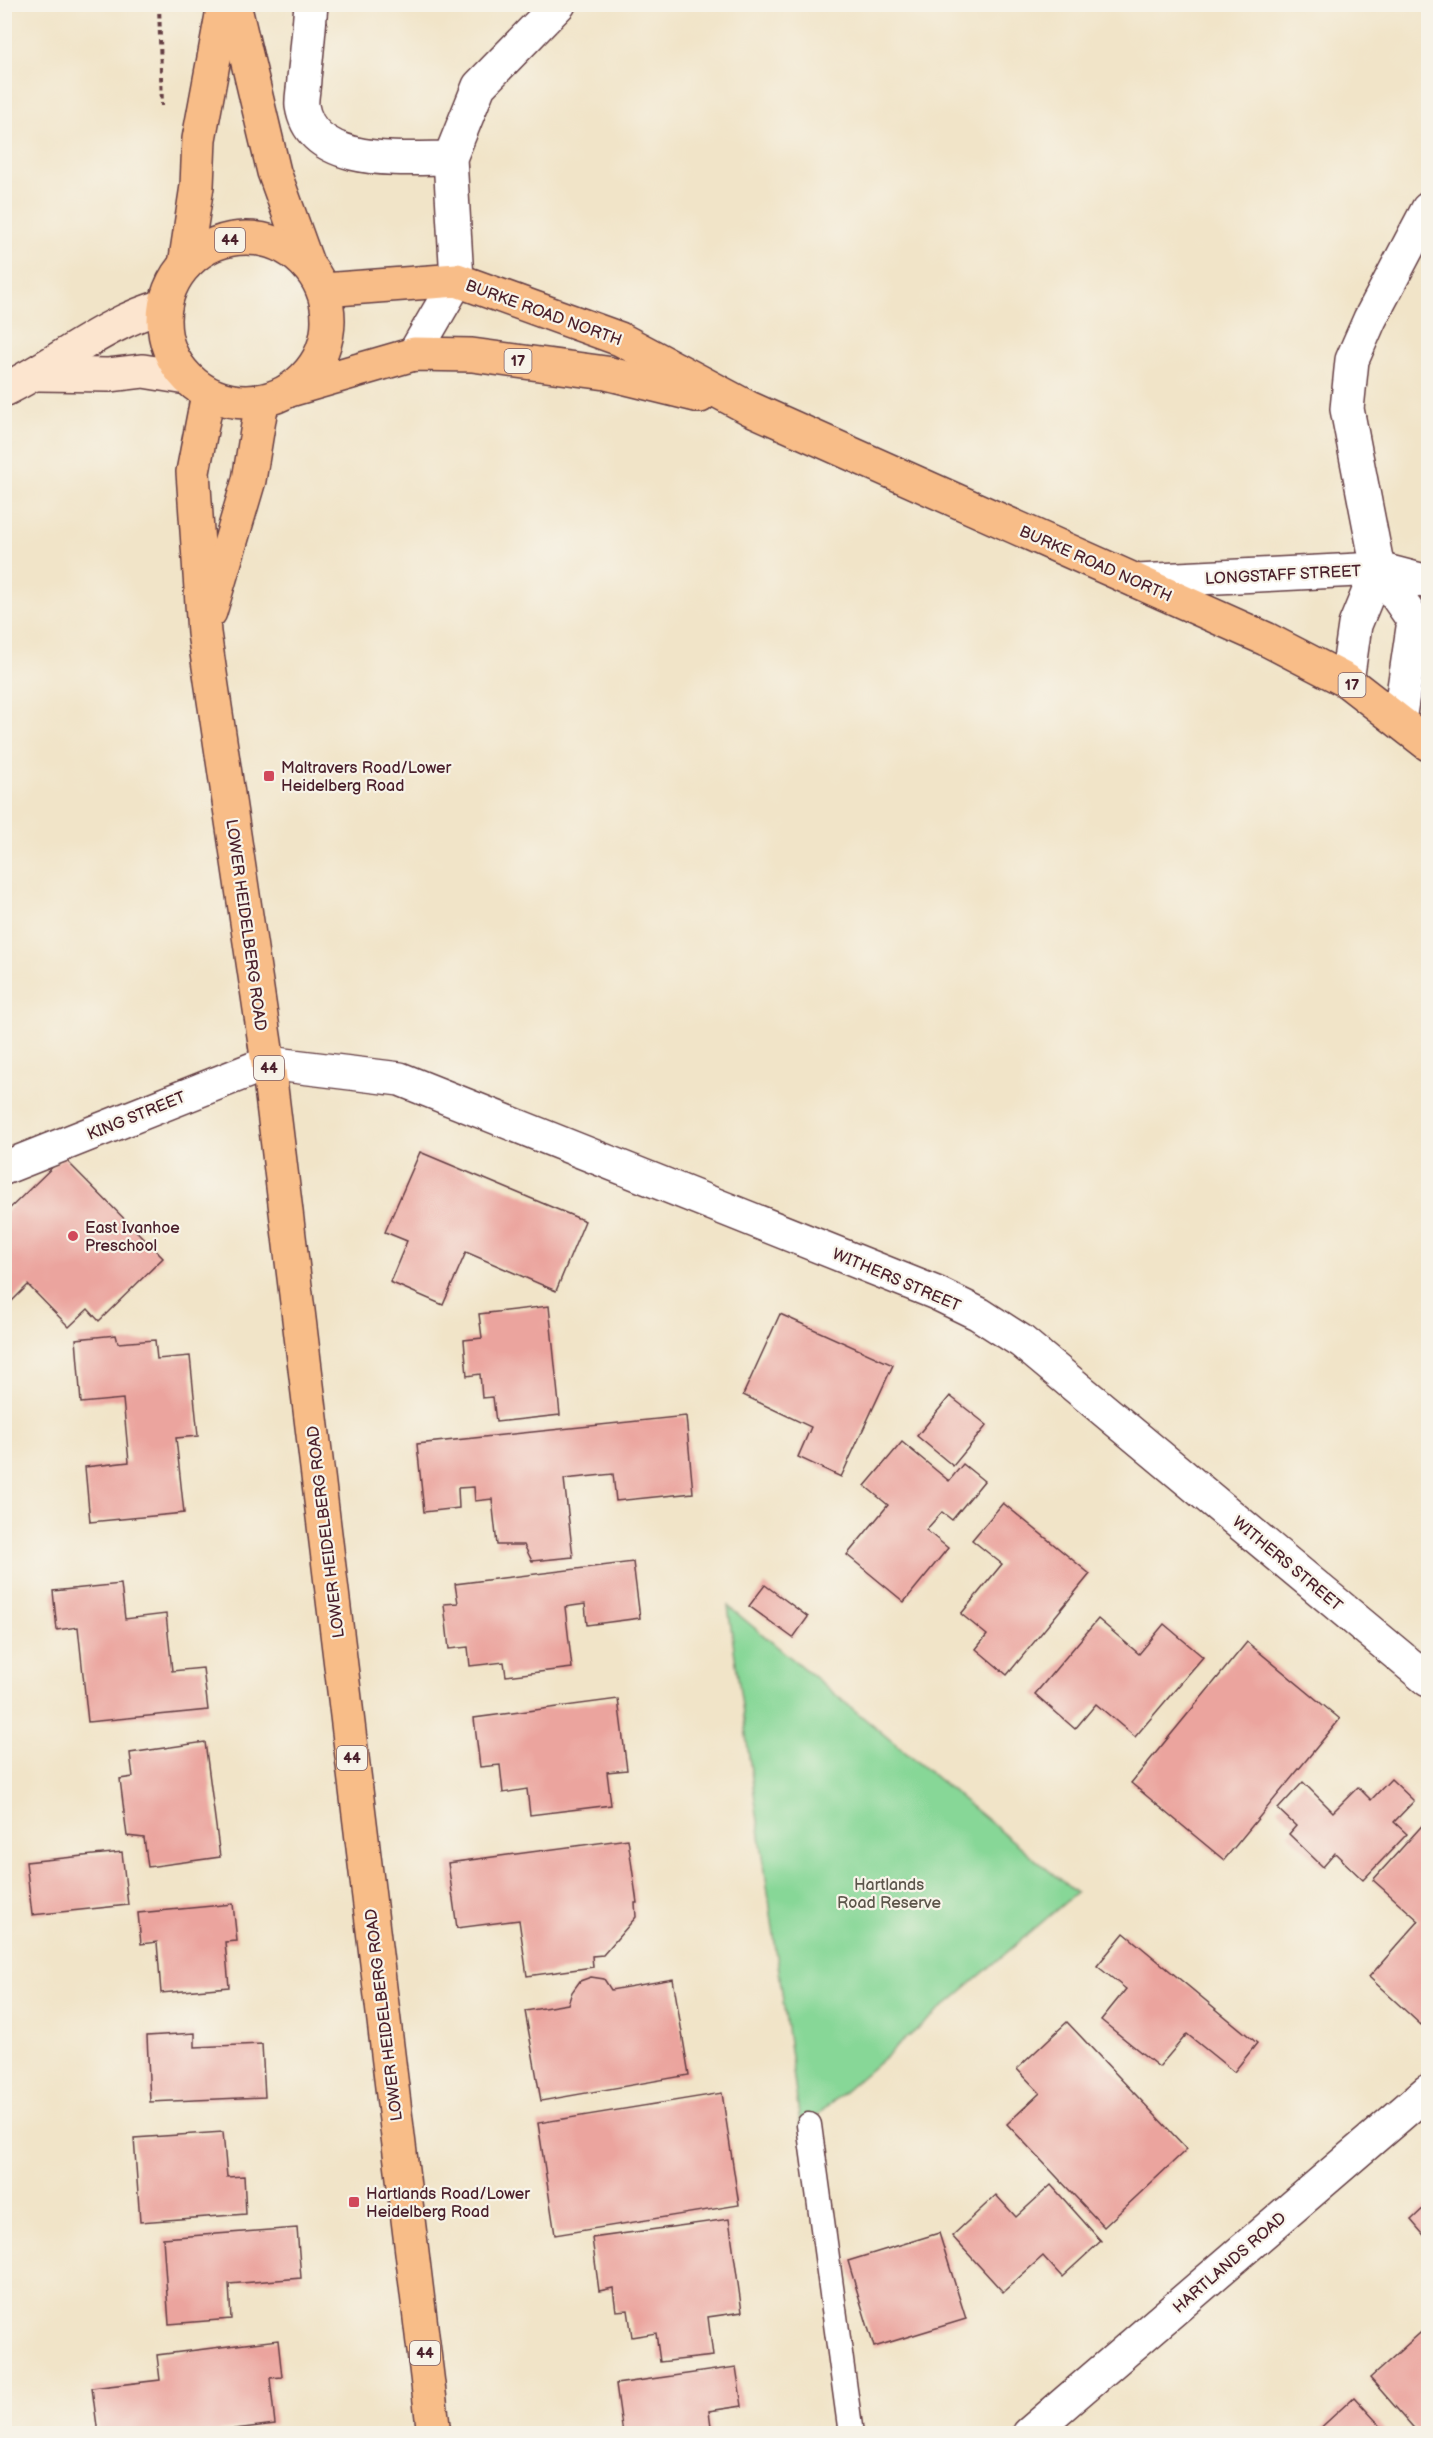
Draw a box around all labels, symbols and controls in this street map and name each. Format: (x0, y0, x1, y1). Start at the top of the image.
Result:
road number: 44 (215, 228, 245, 252)
street label: BURKE ROAD NORTH (463, 276, 624, 351)
road number: 17 (504, 349, 532, 373)
street label: BURKE ROAD NORTH (1016, 522, 1175, 607)
street label: LONGSTAFF STREET (1205, 562, 1362, 589)
road number: 17 (1338, 673, 1366, 697)
place label: Maltravers Road/Lower Heidelberg Road (281, 759, 452, 796)
marker: Maltravers Road/Lower Heidelberg Road (262, 769, 276, 783)
street label: LOWER HEIDELBERG ROAD (221, 818, 270, 1032)
road number: 44 (254, 1056, 284, 1080)
street label: KING STREET (85, 1088, 189, 1145)
place label: East Ivanhoe Preschool (85, 1219, 180, 1256)
marker: East Ivanhoe Preschool (66, 1229, 80, 1243)
street label: WITHERS STREET (829, 1245, 964, 1316)
street label: LOWER HEIDELBERG ROAD (304, 1425, 349, 1639)
street label: WITHERS STREET (1228, 1513, 1346, 1616)
road number: 44 (337, 1746, 367, 1770)
park label: Hartlands Road Reserve (837, 1876, 942, 1913)
street label: LOWER HEIDELBERG ROAD (362, 1908, 407, 2122)
place label: Hartlands Road/Lower Heidelberg Road (366, 2185, 530, 2222)
marker: Hartlands Road/Lower Heidelberg Road (347, 2195, 361, 2209)
street label: HARTLANDS ROAD (1170, 2209, 1290, 2317)
road number: 44 (410, 2341, 440, 2365)

